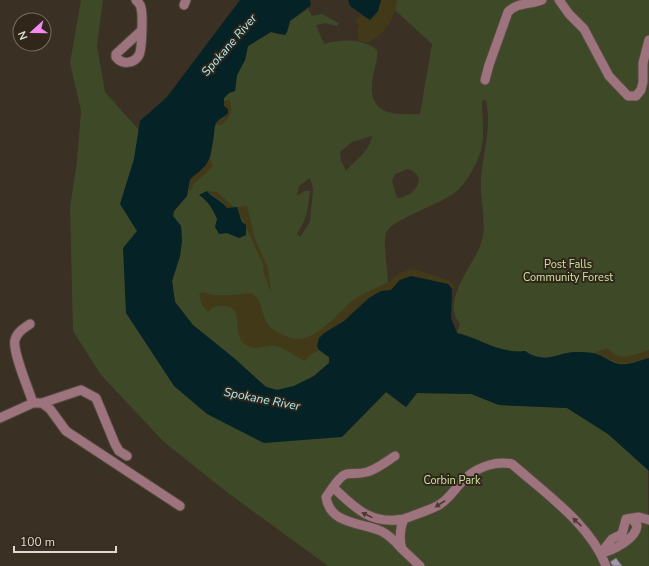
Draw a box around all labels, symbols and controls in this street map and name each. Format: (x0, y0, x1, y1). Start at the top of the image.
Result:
water label: Spokane River (198, 10, 261, 79)
north arrow (12, 12, 52, 52)
text: N (15, 29, 32, 42)
park label: Post Falls Community Forest (523, 257, 613, 285)
water label: Spokane River (223, 384, 302, 414)
park label: Corbin Park (423, 473, 481, 488)
one-way arrow (435, 500, 445, 508)
one-way arrow (361, 512, 373, 518)
one-way arrow (572, 518, 582, 527)
scale bar (14, 528, 116, 554)
text: 100 m (20, 534, 55, 550)

